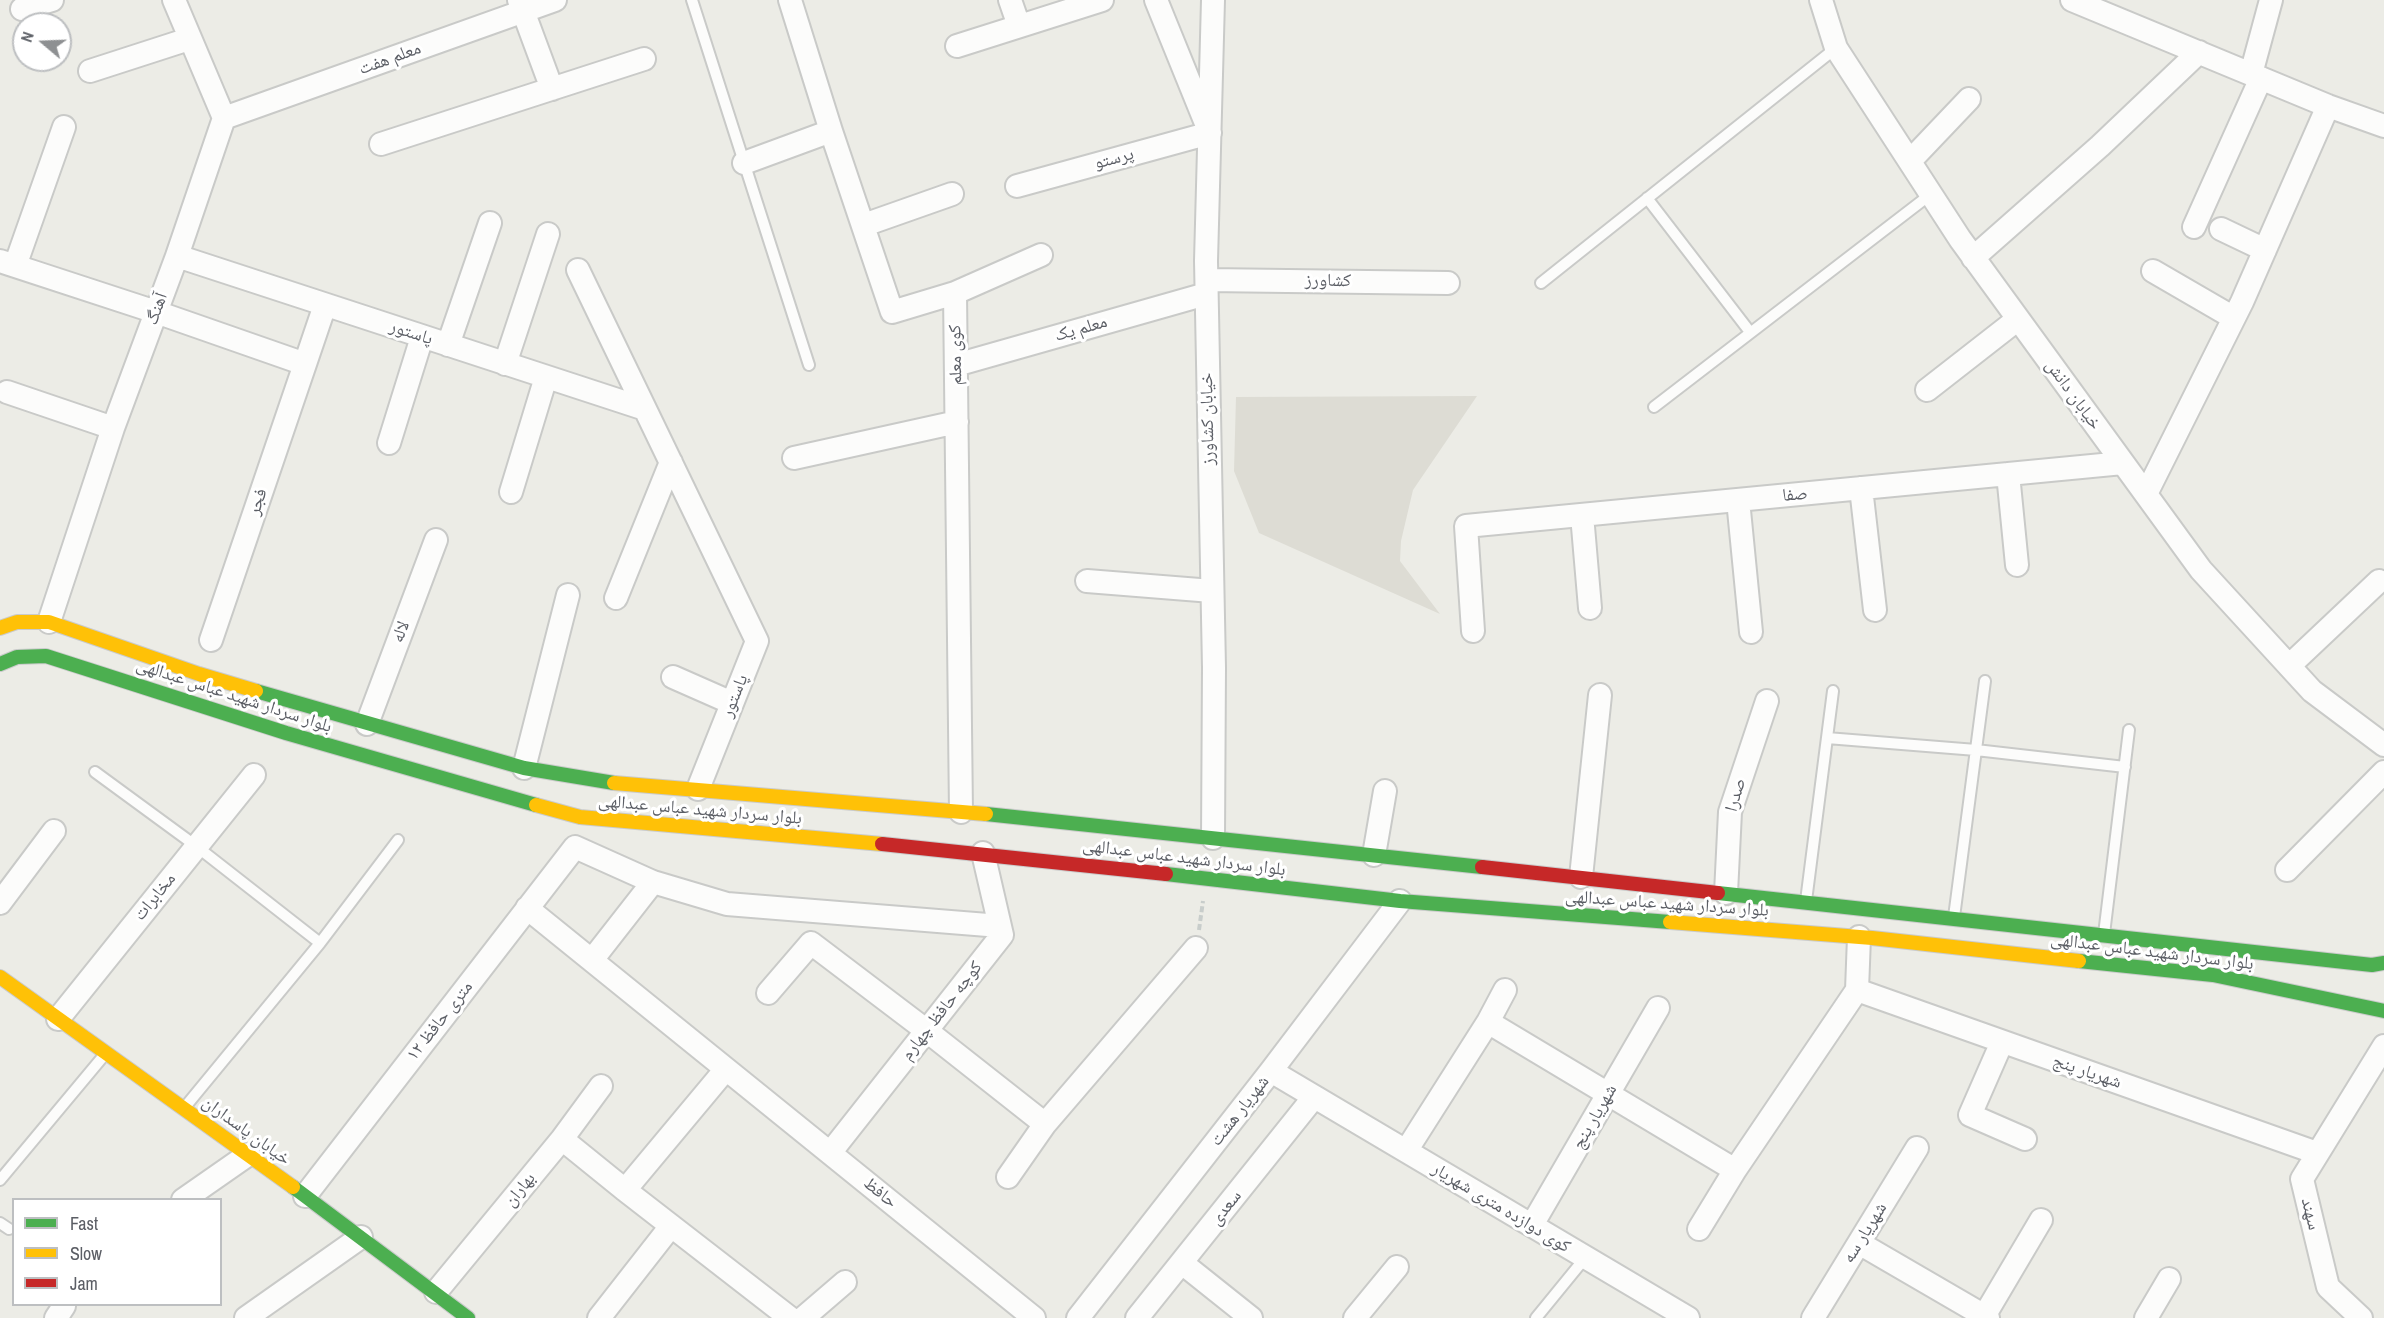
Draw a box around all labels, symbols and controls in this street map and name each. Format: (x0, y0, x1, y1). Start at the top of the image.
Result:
north arrow (12, 12, 72, 72)
text: N (15, 29, 39, 45)
street label: معلم هفت (356, 38, 424, 80)
street label: پرستو (1092, 143, 1136, 175)
street label: کشاورز (1305, 270, 1351, 292)
street label: آهنگ (141, 290, 173, 328)
street label: معلم یک (1052, 311, 1110, 347)
street label: پاستور (387, 316, 435, 350)
street label: کوی معلم (945, 324, 967, 386)
street label: خیابان دانش (2040, 356, 2106, 434)
street label: خیابان کشاورز (1196, 372, 1220, 466)
street label: صفا (1781, 483, 1809, 507)
street label: فجر (243, 486, 273, 518)
street label: لاله (387, 618, 415, 646)
street label: بلوار سردار شهید عباس عبدالهی (134, 654, 334, 738)
street label: پاستور (717, 671, 753, 721)
street label: صدرا (1721, 776, 1751, 814)
street label: بلوار سردار شهید عباس عبدالهی (597, 790, 803, 830)
street label: بلوار سردار شهید عباس عبدالهی (1081, 835, 1287, 881)
street label: مخابرات (129, 869, 181, 925)
street label: بلوار سردار شهید عباس عبدالهی (1564, 886, 1770, 922)
street label: بلوار سردار شهید عباس عبدالهی (2049, 929, 2255, 975)
street label: کوچه حافظ چهارم (897, 957, 987, 1065)
street label: ۱۲ متری حافظ (402, 977, 478, 1065)
street label: شهریار پنج (2050, 1050, 2124, 1094)
street label: شهریار هشت (1206, 1071, 1274, 1151)
street label: شهریار پنج (1568, 1081, 1622, 1153)
street label: خیابان پاسداران (198, 1092, 294, 1170)
street label: کوی دوازده متری شهریار (1428, 1158, 1574, 1258)
street label: بهاران (500, 1168, 540, 1212)
street label: حافظ (859, 1173, 901, 1213)
street label: سعدی (1205, 1186, 1247, 1230)
street label: سهند (2296, 1196, 2324, 1232)
legend (12, 1198, 222, 1306)
street label: شهریار سه (1838, 1199, 1892, 1267)
text: Fast (70, 1211, 98, 1236)
text: Slow (70, 1241, 102, 1266)
text: Jam (70, 1271, 98, 1296)

